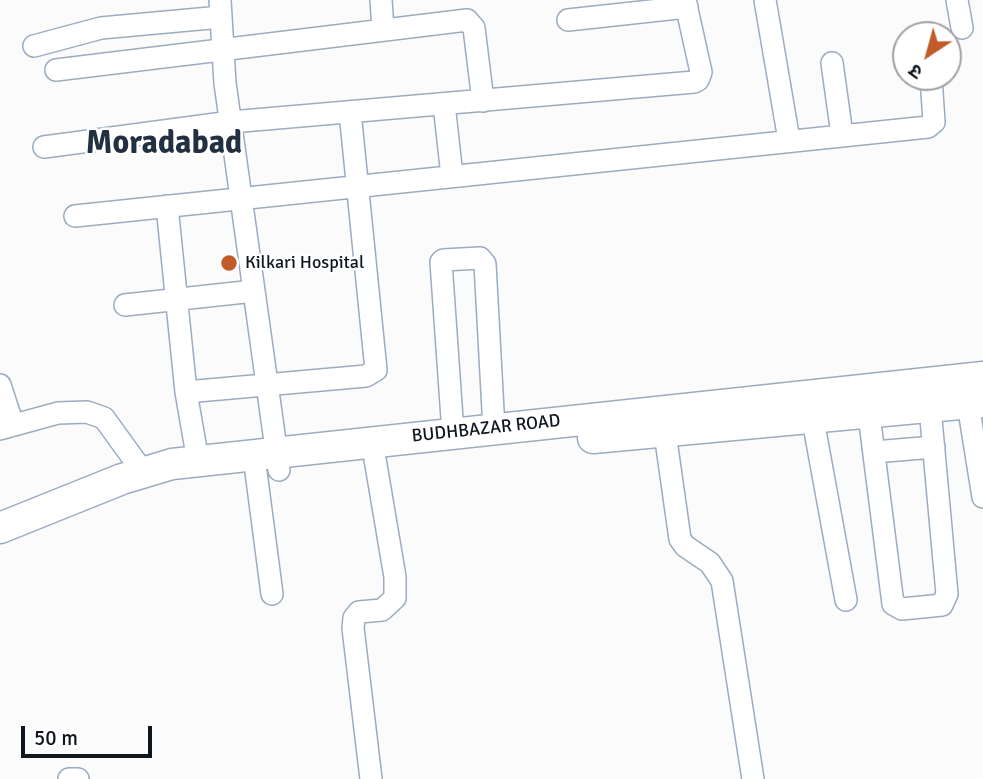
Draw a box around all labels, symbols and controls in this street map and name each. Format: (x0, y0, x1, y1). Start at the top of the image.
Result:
north arrow (892, 21, 962, 91)
text: उ (904, 58, 927, 84)
district label: Moradabad (86, 126, 242, 164)
place label: Kilkari Hospital (245, 252, 364, 274)
marker: Kilkari Hospital (219, 253, 239, 273)
street label: BUDHBAZAR ROAD (411, 410, 561, 448)
scale bar (24, 712, 156, 756)
text: 50 m (34, 725, 78, 751)

